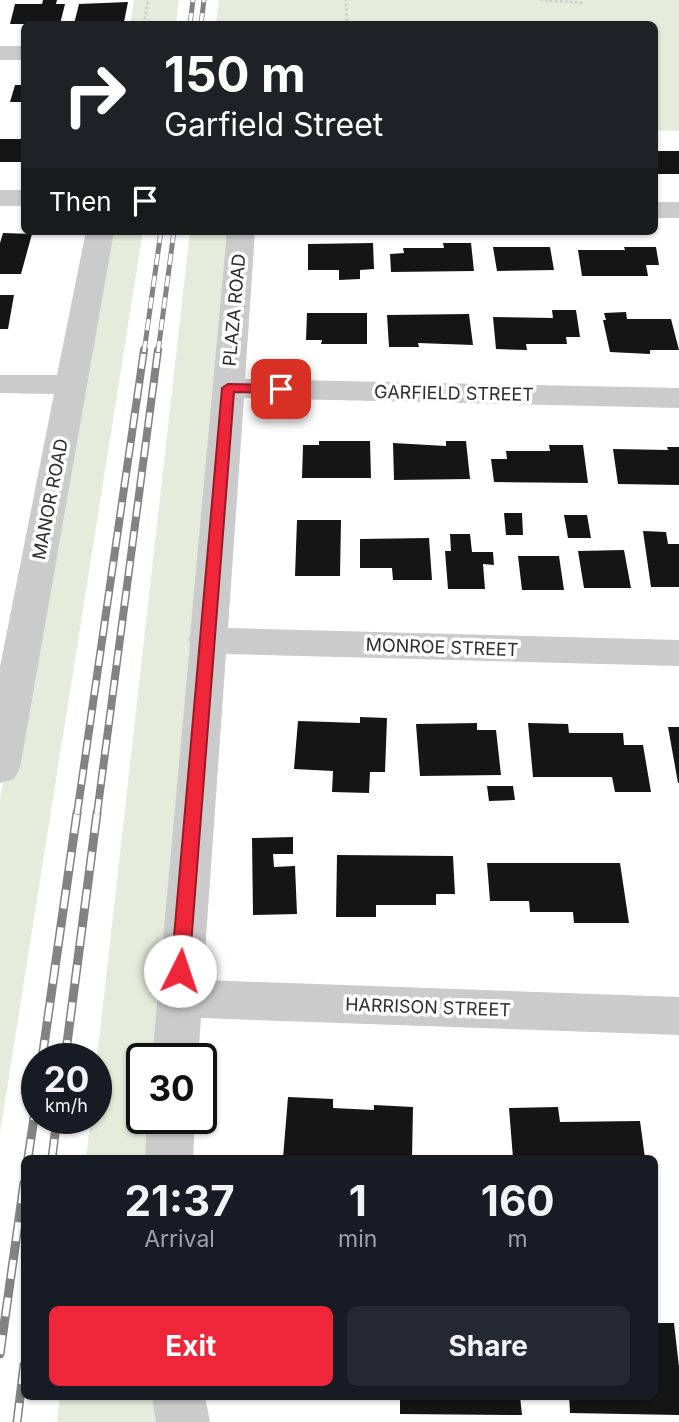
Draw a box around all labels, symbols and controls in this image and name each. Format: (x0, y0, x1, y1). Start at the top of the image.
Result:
text: 150 m (164, 45, 306, 104)
icon: right (49, 49, 140, 140)
text: Garfield Street (164, 105, 383, 144)
icon: arrive (126, 182, 164, 220)
text: Then (49, 186, 112, 217)
street label: PLAZA ROAD (219, 253, 249, 367)
pin (251, 359, 311, 419)
icon: arrive (262, 370, 300, 408)
street label: GARFIELD STREET (374, 381, 534, 405)
street label: MANOR ROAD (28, 437, 72, 561)
street label: MONROE STREET (365, 634, 519, 660)
position arrow (143, 934, 217, 1008)
street label: HARRISON STREET (345, 994, 511, 1020)
speed limit sign: 30 (126, 1043, 217, 1134)
text: 20 (44, 1058, 89, 1100)
text: km/h (45, 1095, 88, 1116)
text: 21:37 (124, 1175, 235, 1226)
text: 1 (349, 1175, 367, 1226)
text: 160 (481, 1175, 555, 1226)
text: Arrival (144, 1225, 215, 1253)
text: min (338, 1225, 377, 1253)
text: m (508, 1225, 528, 1253)
button: Exit (49, 1306, 333, 1386)
button: Share (347, 1306, 630, 1386)

